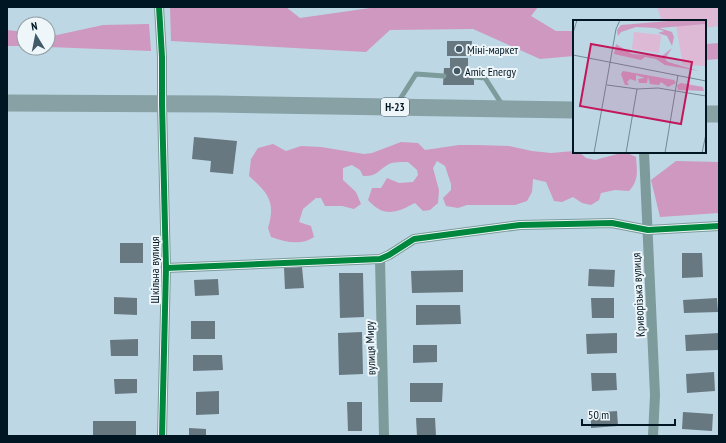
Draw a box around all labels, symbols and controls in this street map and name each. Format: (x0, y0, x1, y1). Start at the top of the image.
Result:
north arrow (16, 16, 56, 56)
text: N (30, 19, 38, 34)
inset map (573, 20, 706, 153)
place label: Міні-маркет (467, 42, 518, 57)
marker: Міні-маркет (454, 44, 464, 54)
place label: Amic Energy (465, 64, 517, 79)
marker: Amic Energy (452, 66, 462, 76)
road number: Н-23 (381, 98, 409, 116)
street label: Шкільна вулиця (147, 236, 162, 303)
street label: Криворізька вулиця (628, 252, 648, 337)
street label: вулиця Миру (362, 320, 378, 375)
scale bar (582, 401, 675, 427)
text: 50 m (588, 407, 609, 422)

